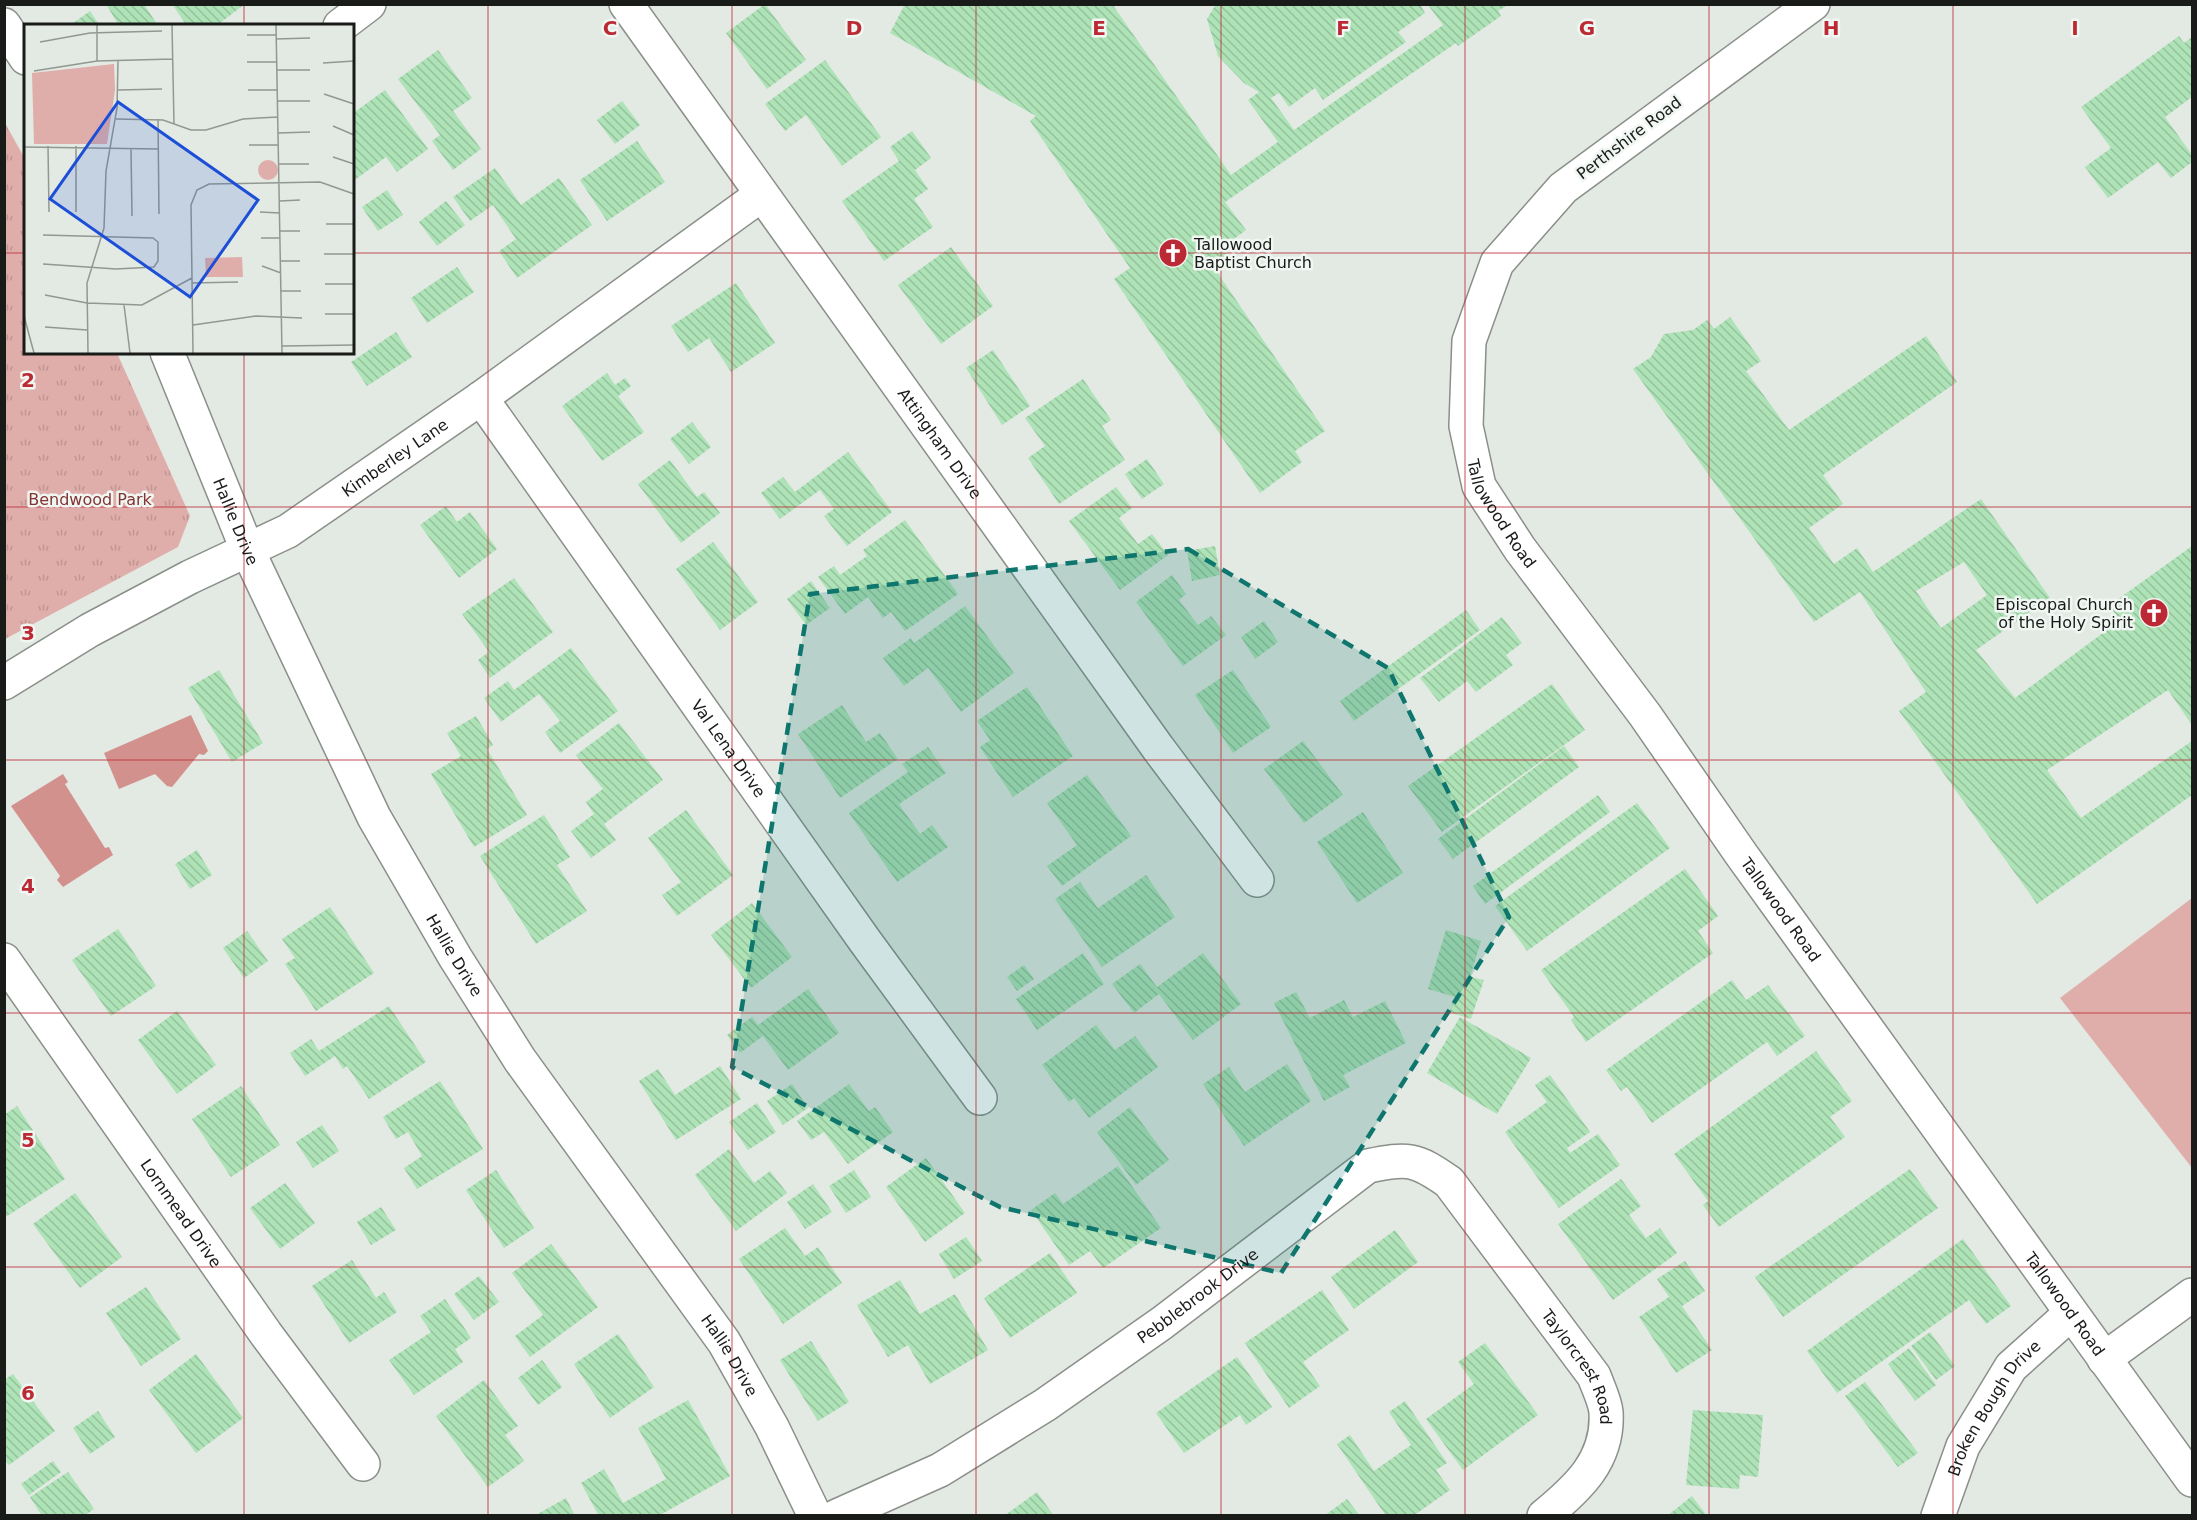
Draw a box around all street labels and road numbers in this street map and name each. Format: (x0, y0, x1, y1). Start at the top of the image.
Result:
street label: Perthshire Road (1573, 92, 1685, 184)
street label: Attingham Drive (894, 384, 986, 502)
street label: Kimberley Lane (338, 414, 451, 501)
street label: Tallowood Road (1464, 456, 1540, 572)
street label: Hallie Drive (210, 475, 263, 568)
street label: Val Lena Drive (688, 696, 770, 801)
street label: Tallowood Road (1737, 853, 1825, 965)
street label: Hallie Drive (423, 910, 487, 1000)
street label: Lornmead Drive (137, 1155, 226, 1271)
street label: Pebblebrook Drive (1133, 1244, 1262, 1347)
street label: Tallowood Road (2021, 1247, 2109, 1360)
street label: Taylorcrest Road (1537, 1305, 1616, 1425)
street label: Hallie Drive (697, 1310, 762, 1399)
street label: Broken Bough Drive (1944, 1336, 2044, 1479)

